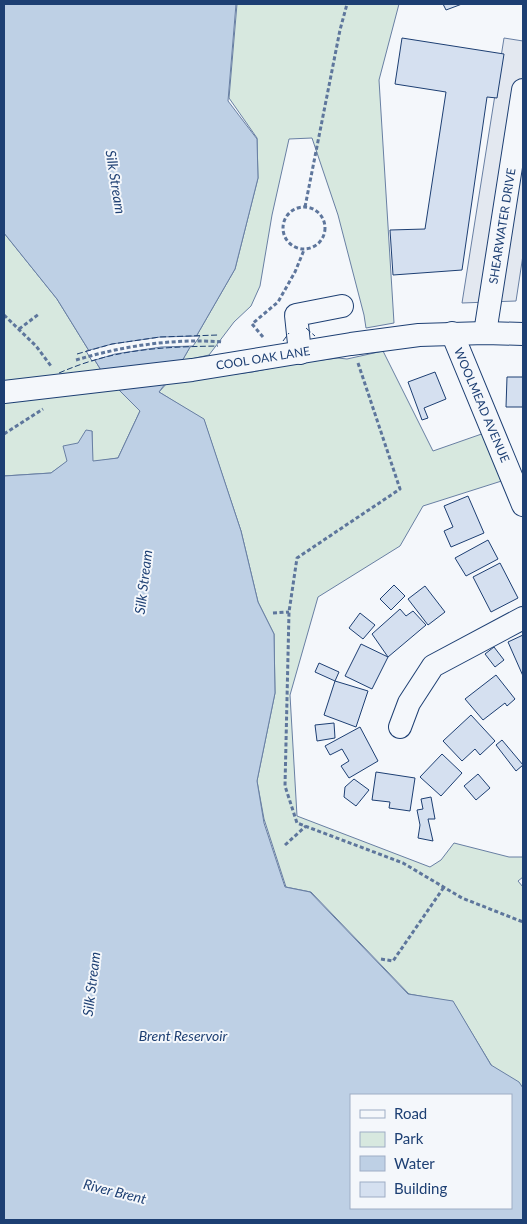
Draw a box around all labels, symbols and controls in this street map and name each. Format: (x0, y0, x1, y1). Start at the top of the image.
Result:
water label: Silk Stream (103, 149, 129, 215)
street label: SHEARWATER DRIVE (485, 167, 519, 285)
street label: COOL OAK LANE (215, 343, 311, 373)
street label: WOOLMEAD AVENUE (451, 345, 513, 465)
water label: Silk Stream (131, 549, 155, 615)
water label: Silk Stream (79, 951, 103, 1017)
water label: Brent Reservoir (139, 1027, 227, 1044)
legend (350, 1094, 512, 1209)
text: Road (394, 1104, 427, 1122)
text: Park (394, 1129, 424, 1147)
text: Water (394, 1154, 435, 1172)
water label: River Brent (82, 1175, 148, 1207)
text: Building (394, 1179, 447, 1197)

